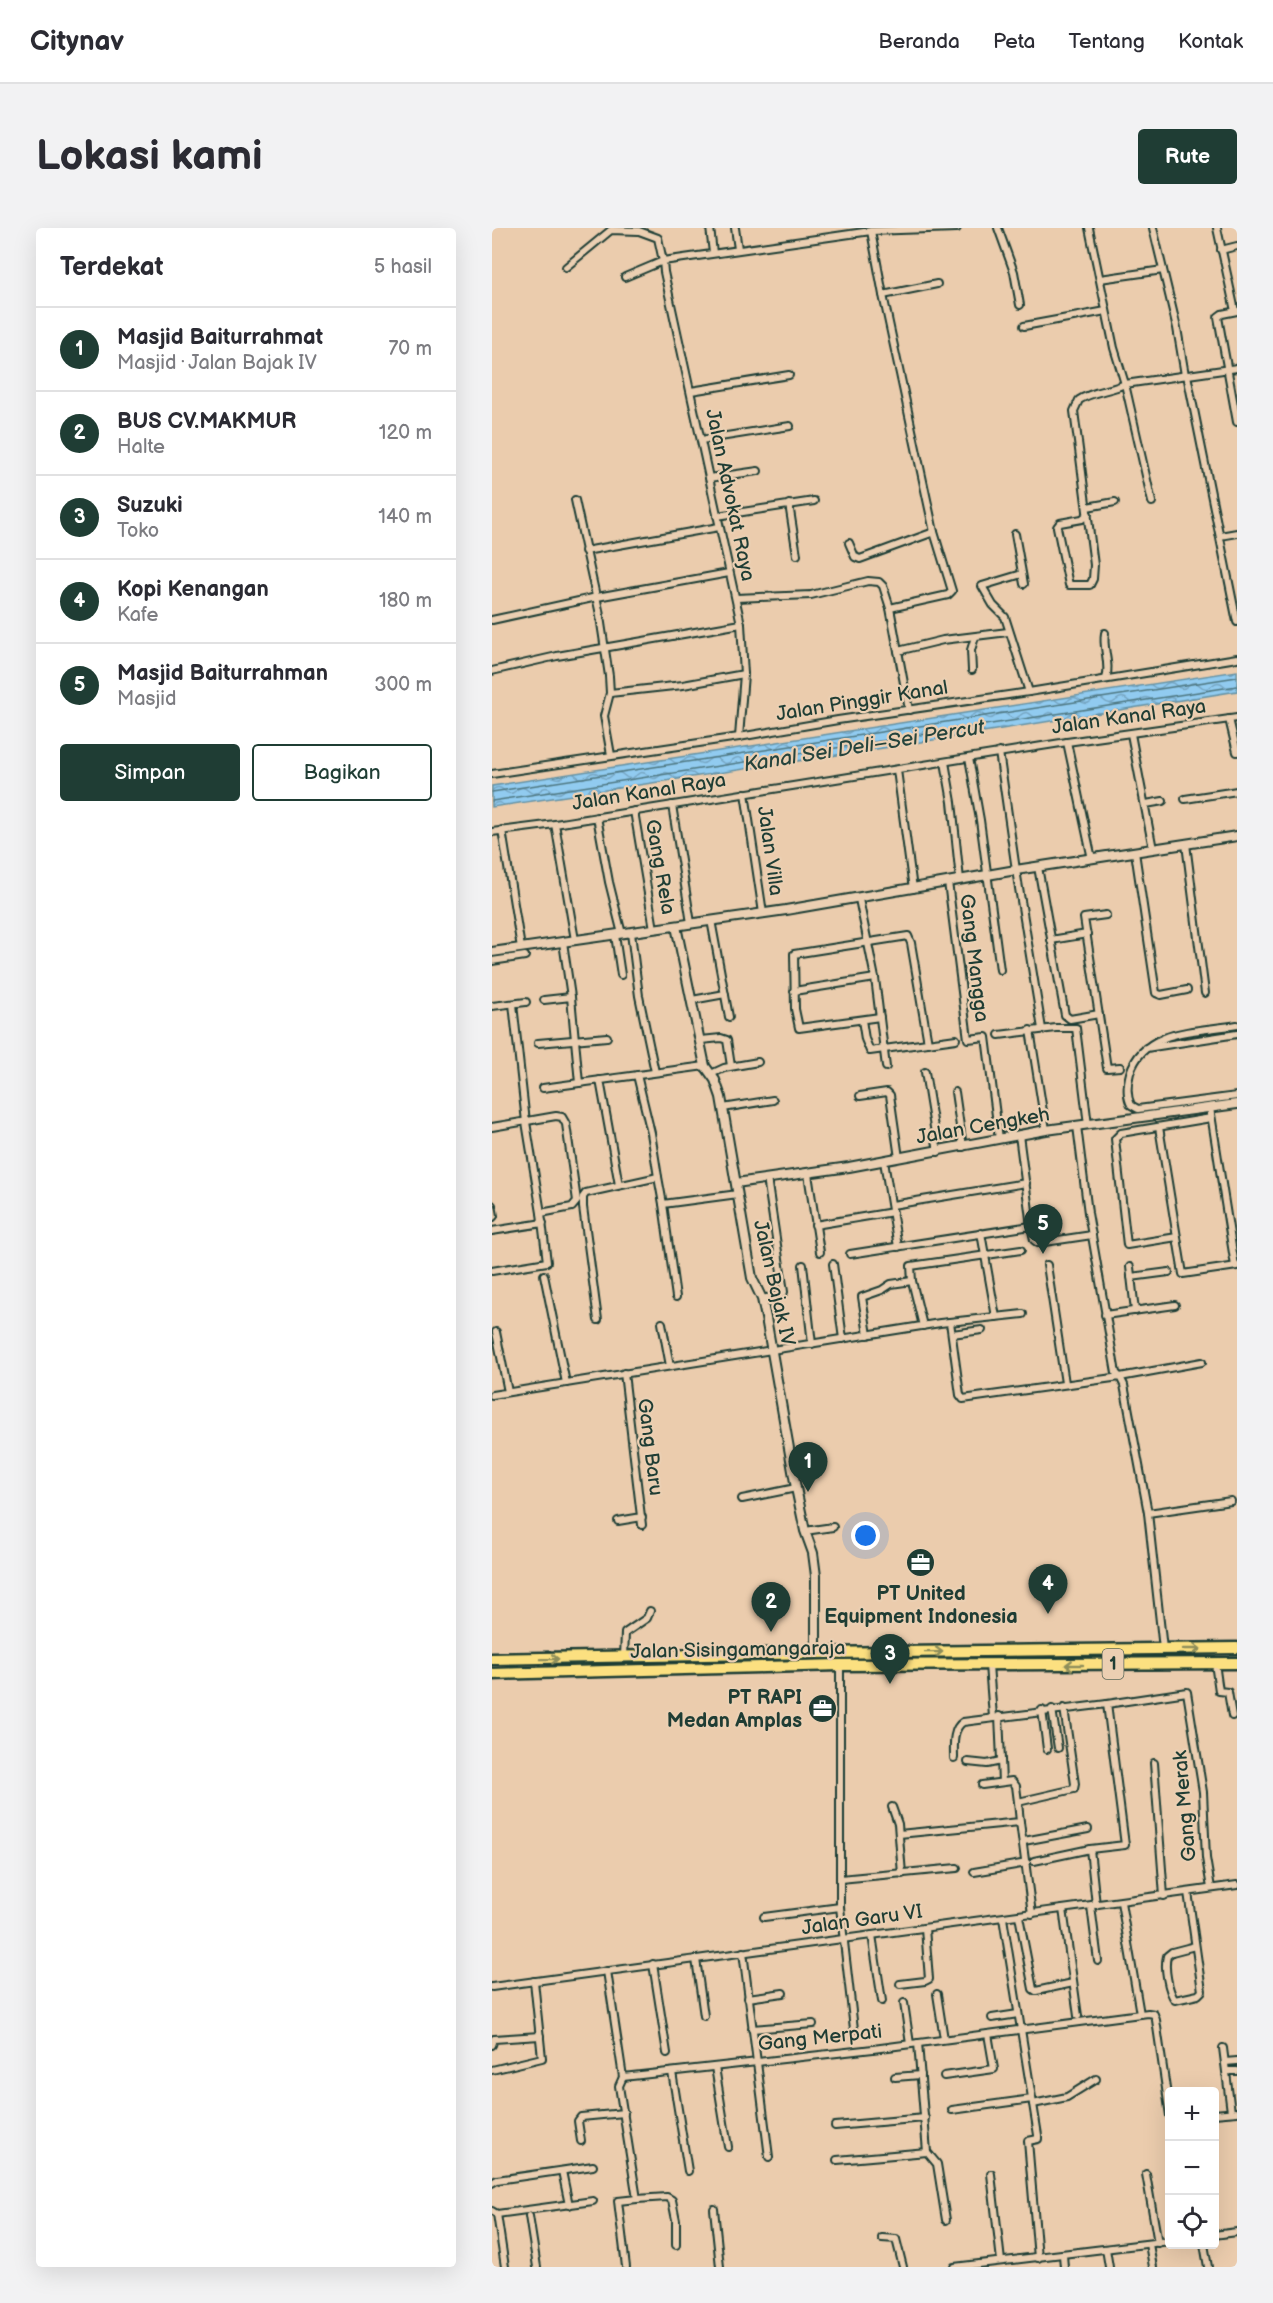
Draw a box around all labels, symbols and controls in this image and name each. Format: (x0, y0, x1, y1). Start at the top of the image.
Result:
text: Citynav (30, 25, 124, 58)
text: Beranda (878, 29, 960, 54)
text: Peta (993, 29, 1036, 54)
text: Tentang (1069, 29, 1145, 54)
text: Kontak (1178, 29, 1243, 54)
button: Rute (1138, 129, 1237, 184)
text: Lokasi kami (36, 131, 262, 182)
text: Terdekat (60, 252, 163, 283)
text: 5 hasil (374, 255, 432, 279)
text: Masjid Baiturrahmat (117, 324, 323, 351)
text: 1 (75, 337, 84, 361)
text: 70 m (388, 337, 432, 361)
text: Masjid · Jalan Bajak IV (117, 351, 317, 375)
street label: Jalan Advokat Raya (700, 407, 760, 583)
text: BUS CV.MAKMUR (117, 408, 296, 435)
text: 2 (74, 421, 85, 445)
text: 120 m (379, 421, 432, 445)
text: Halte (117, 435, 165, 459)
text: Suzuki (117, 492, 183, 519)
text: 3 (74, 505, 85, 529)
text: 140 m (378, 505, 432, 529)
text: Toko (117, 519, 159, 543)
text: Kopi Kenangan (117, 576, 269, 603)
text: 4 (74, 589, 85, 613)
text: 180 m (379, 589, 432, 613)
text: Kafe (117, 603, 158, 627)
text: Masjid Baiturrahman (117, 660, 328, 687)
text: 5 (74, 673, 85, 697)
text: 300 m (374, 673, 432, 697)
street label: Jalan Pinggir Kanal (774, 676, 950, 726)
text: Masjid (117, 687, 176, 711)
street label: Jalan Kanal Raya (1050, 694, 1208, 740)
water label: Kanal Sei Deli–Sei Percut (742, 715, 987, 777)
button: Simpan (60, 744, 240, 801)
button: Bagikan (252, 744, 432, 801)
street label: Jalan Kanal Raya (570, 768, 728, 816)
street label: Jalan Villa (752, 805, 788, 897)
street label: Gang Rela (640, 818, 680, 916)
street label: Gang Mangga (954, 893, 994, 1023)
street label: Jalan Cengkeh (914, 1102, 1052, 1150)
pin: 5 (1024, 1204, 1062, 1254)
street label: Jalan Bajak IV (748, 1218, 800, 1349)
street label: Gang Baru (632, 1397, 668, 1497)
pin: 1 (788, 1442, 828, 1492)
your location (851, 1521, 880, 1550)
office icon: PT United Equipment Indonesia (905, 1547, 937, 1579)
pin: 4 (1028, 1564, 1068, 1614)
pin: 2 (752, 1582, 790, 1632)
place label: PT United Equipment Indonesia (824, 1582, 1018, 1629)
pin: 3 (870, 1634, 910, 1684)
street label: Jalan Sisingamangaraja (630, 1636, 846, 1664)
one-way arrow (1182, 1643, 1202, 1655)
one-way arrow (924, 1646, 944, 1657)
road number: 1 (1102, 1649, 1124, 1679)
one-way arrow (540, 1653, 560, 1665)
one-way arrow (1064, 1659, 1084, 1671)
place label: PT RAPI Medan Amplas (667, 1686, 802, 1733)
office icon: PT RAPI Medan Amplas (807, 1693, 839, 1725)
street label: Gang Merak (1168, 1749, 1202, 1863)
street label: Jalan Garu VI (800, 1900, 924, 1940)
street label: Gang Merpati (757, 2020, 883, 2056)
map controls (1165, 2087, 1219, 2249)
button: + (1165, 2087, 1219, 2141)
button: − (1165, 2141, 1219, 2195)
button: locate (1165, 2195, 1219, 2249)

